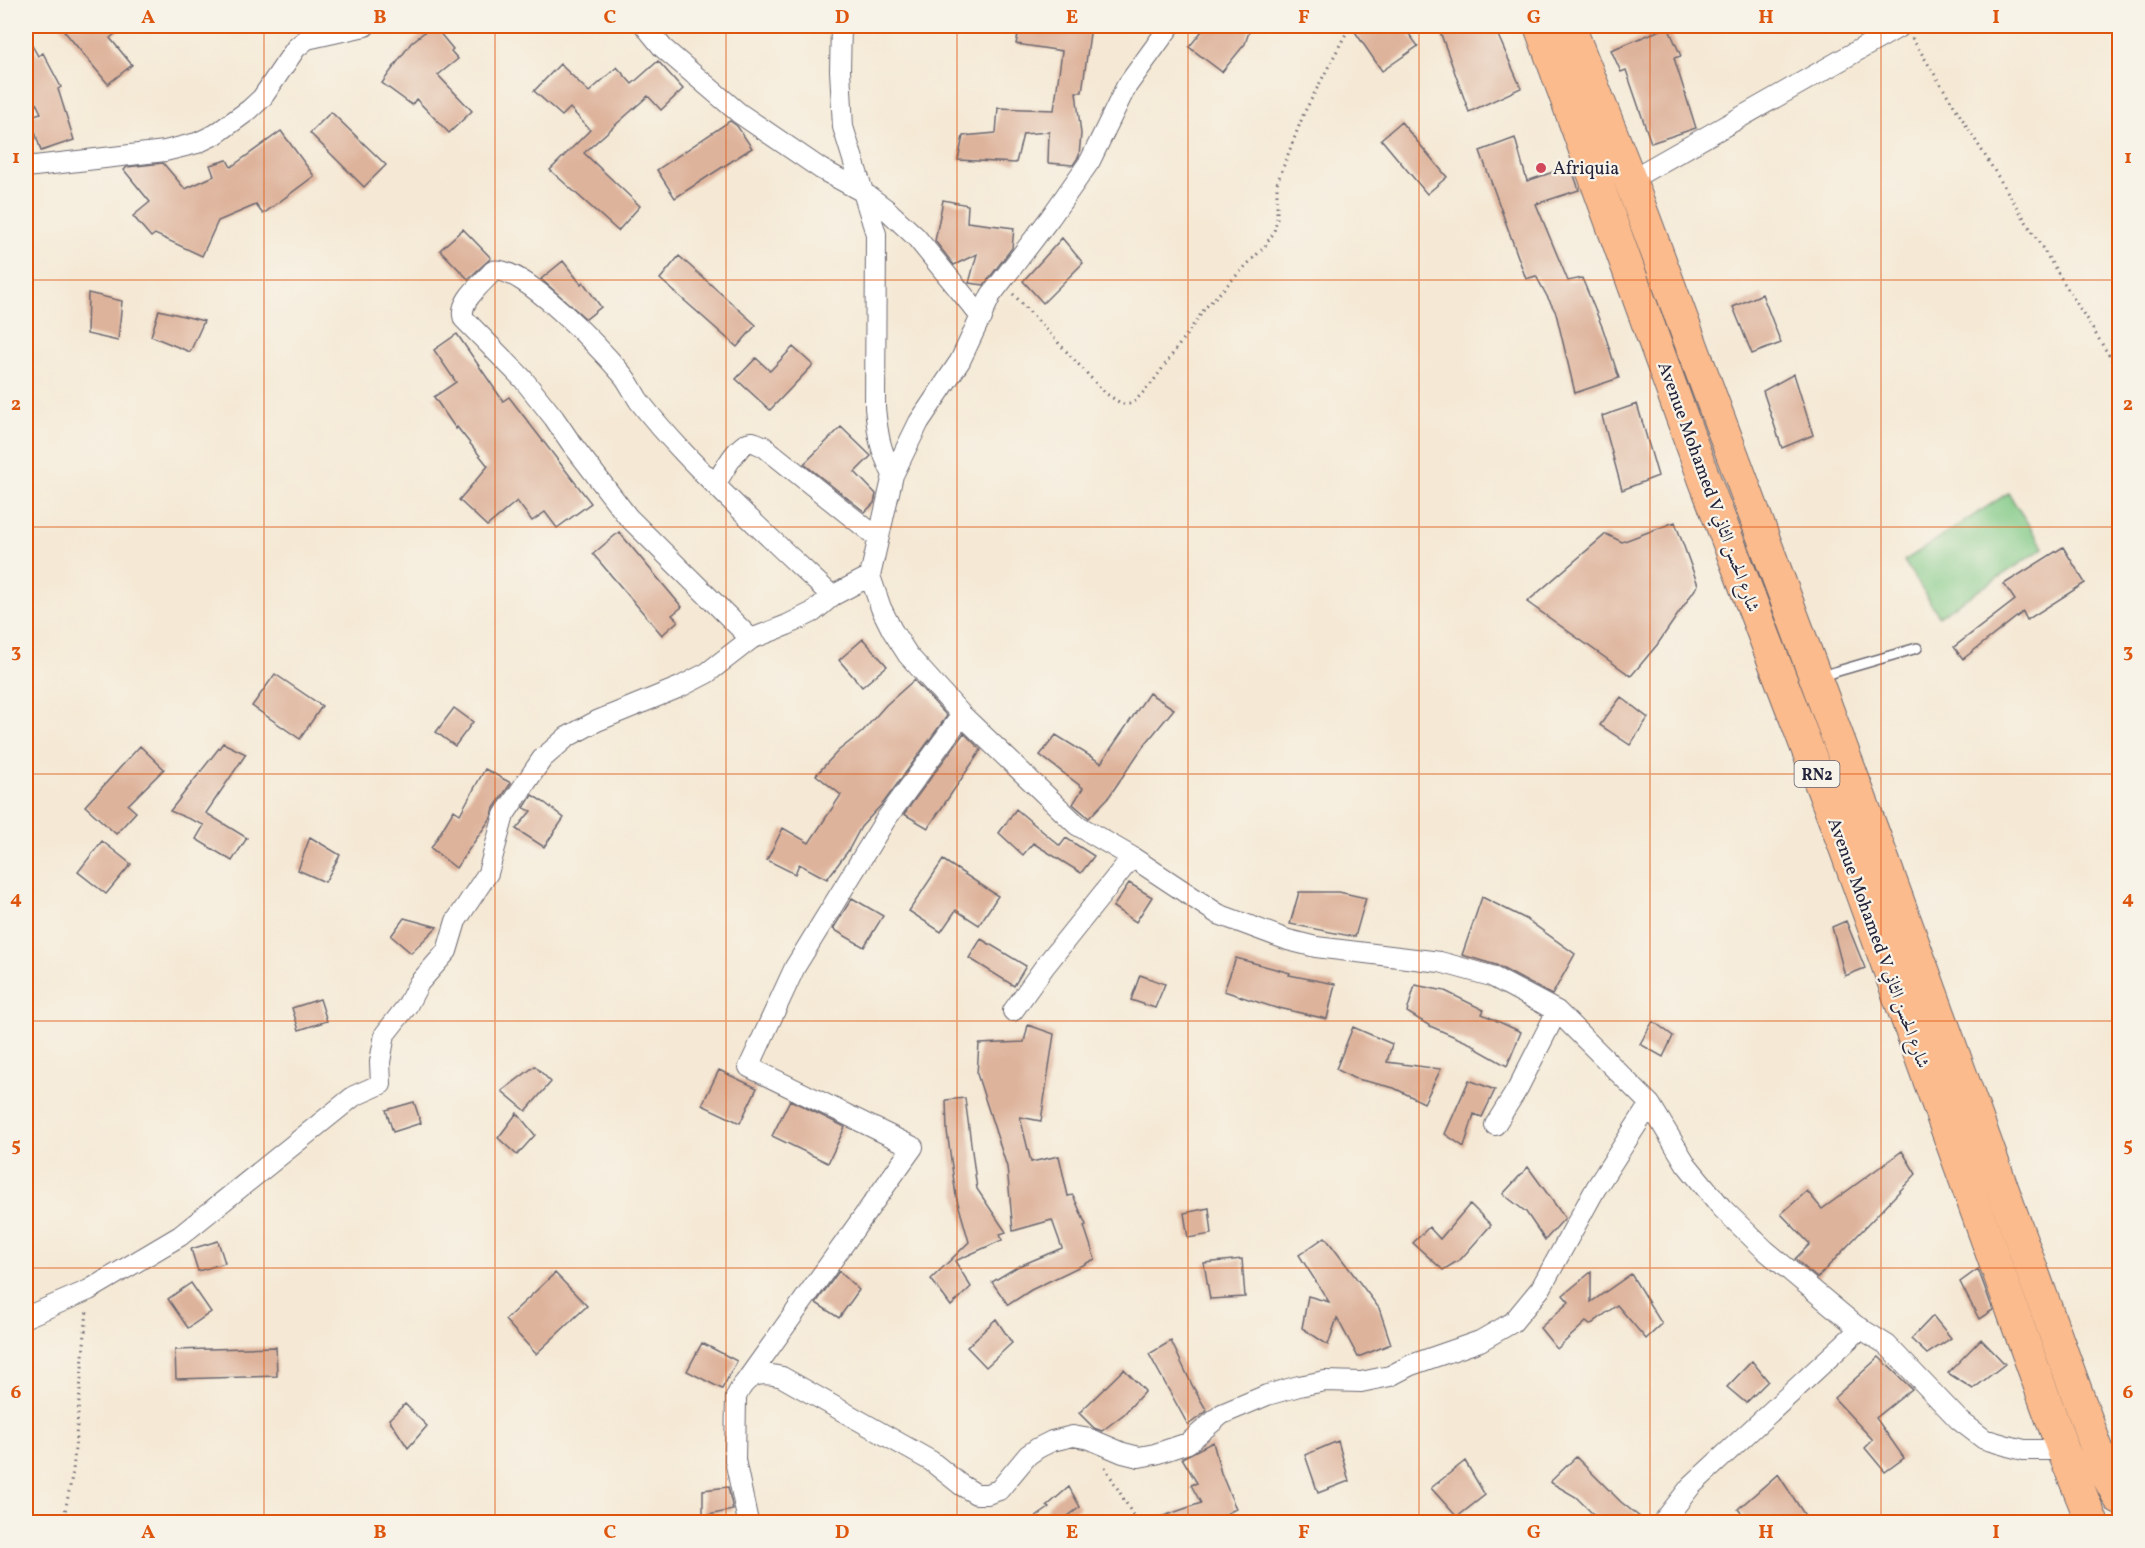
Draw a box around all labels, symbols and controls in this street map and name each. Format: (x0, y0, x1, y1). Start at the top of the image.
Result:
text: A (141, 4, 155, 32)
text: B (373, 4, 387, 32)
text: C (604, 4, 617, 32)
text: D (835, 4, 849, 32)
text: E (1066, 4, 1078, 32)
text: F (1298, 4, 1310, 32)
text: G (1527, 4, 1541, 32)
text: H (1758, 4, 1774, 32)
text: I (1992, 4, 2000, 32)
text: 1 (12, 144, 20, 172)
text: 1 (2124, 144, 2132, 172)
place label: Afriquia (1553, 157, 1619, 182)
marker: Afriquia (1534, 161, 1548, 175)
street label: Avenue Mohamed V شارع الحسن الثاني (1650, 359, 1765, 617)
text: 2 (11, 391, 21, 419)
text: 2 (2123, 391, 2133, 419)
text: 3 (11, 638, 21, 666)
text: 3 (2123, 638, 2133, 666)
road number: RN2 (1794, 761, 1840, 787)
street label: Avenue Mohamed V شارع الحسن الثاني (1820, 815, 1935, 1073)
text: 4 (10, 885, 22, 913)
text: 4 (2122, 885, 2134, 913)
text: 5 (11, 1132, 21, 1160)
text: 5 (2123, 1132, 2133, 1160)
text: 6 (11, 1379, 22, 1407)
text: 6 (2123, 1379, 2134, 1407)
text: A (141, 1519, 155, 1547)
text: B (373, 1519, 387, 1547)
text: C (604, 1519, 617, 1547)
text: D (835, 1519, 849, 1547)
text: E (1066, 1519, 1078, 1547)
text: F (1298, 1519, 1310, 1547)
text: G (1527, 1519, 1541, 1547)
text: H (1758, 1519, 1774, 1547)
text: I (1992, 1519, 2000, 1547)

